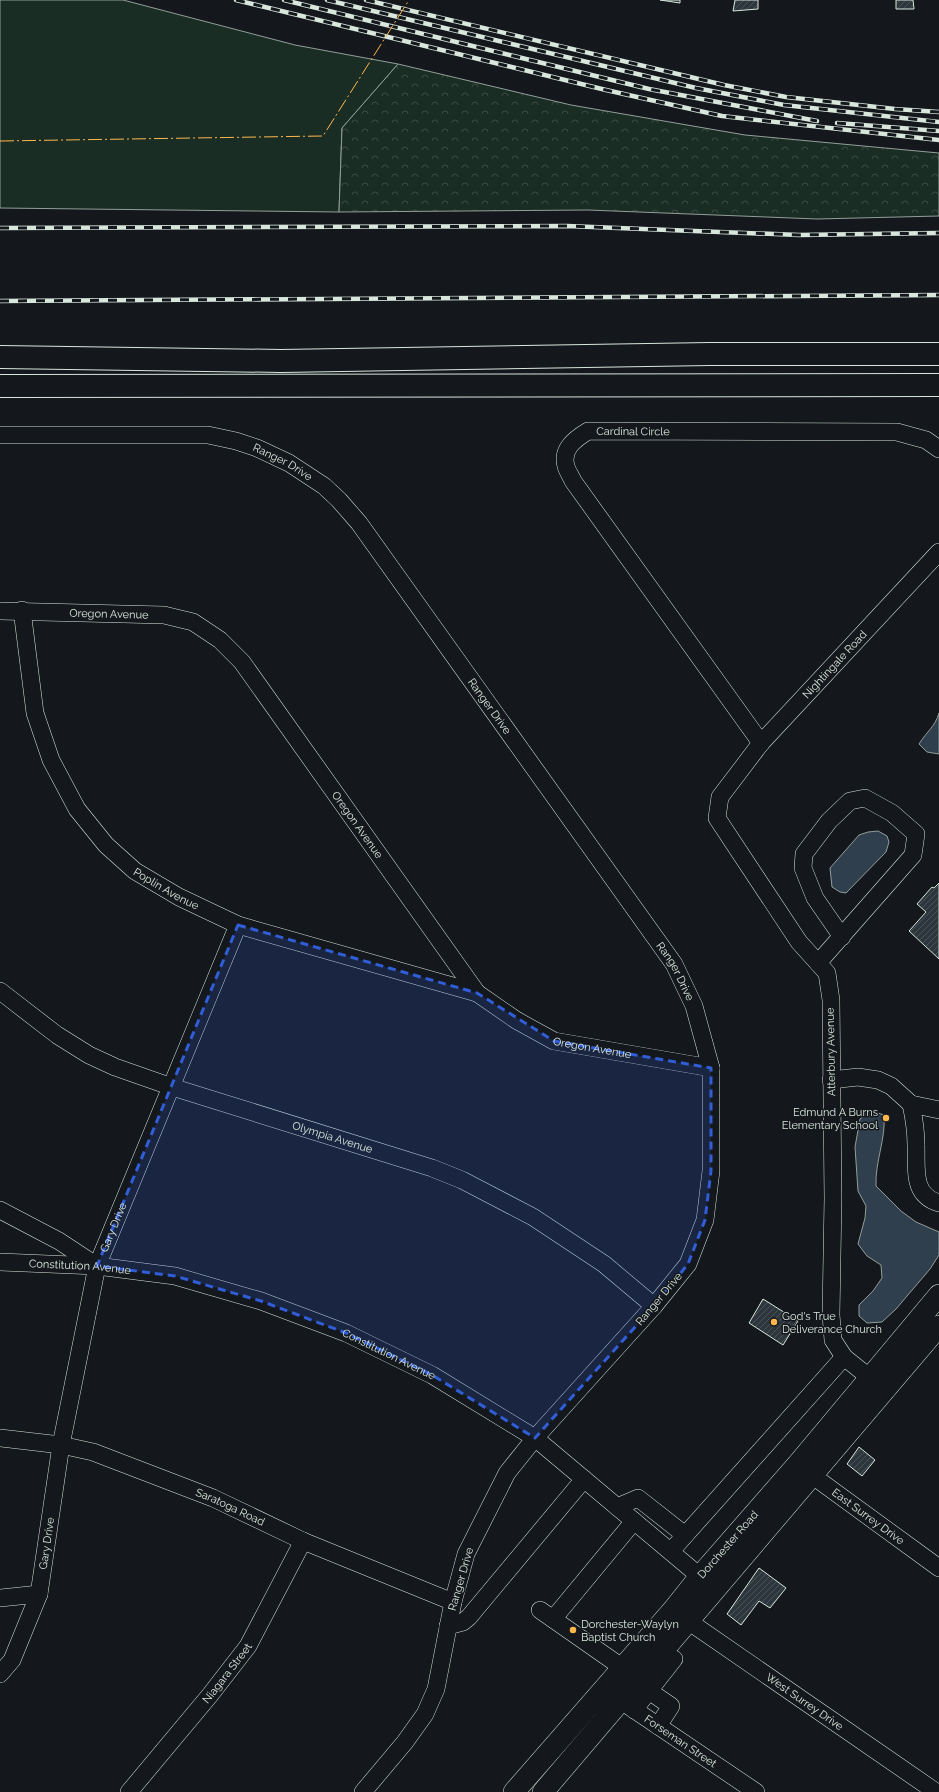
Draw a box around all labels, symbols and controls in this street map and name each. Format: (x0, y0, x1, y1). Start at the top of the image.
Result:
street label: Cardinal Circle (596, 425, 670, 438)
street label: Ranger Drive (251, 441, 315, 483)
street label: Oregon Avenue (69, 606, 149, 621)
street label: Nightingale Road (800, 627, 869, 701)
street label: Ranger Drive (465, 676, 514, 737)
street label: Oregon Avenue (329, 789, 386, 861)
street label: Poplin Avenue (131, 865, 202, 912)
street label: Ranger Drive (654, 939, 697, 1003)
street label: Atterbury Avenue (824, 1007, 838, 1096)
street label: Oregon Avenue (552, 1034, 633, 1061)
place label: Edmund A Burns Elementary School (782, 1106, 878, 1132)
marker: Edmund A Burns Elementary School (881, 1113, 891, 1123)
street label: Olympia Avenue (291, 1118, 375, 1156)
street label: Gary Drive (97, 1200, 129, 1254)
street label: Constitution Avenue (29, 1257, 132, 1277)
street label: Ranger Drive (633, 1269, 685, 1328)
place label: God's True Deliverance Church (782, 1310, 882, 1336)
marker: God's True Deliverance Church (769, 1317, 779, 1327)
street label: Constitution Avenue (340, 1326, 439, 1383)
street label: Saratoga Road (194, 1485, 267, 1528)
street label: East Surrey Drive (830, 1486, 907, 1547)
street label: Dorchester Road (695, 1508, 761, 1581)
street label: Gary Drive (36, 1516, 57, 1570)
street label: Ranger Drive (446, 1545, 476, 1612)
place label: Dorchester-Waylyn Baptist Church (581, 1618, 679, 1644)
marker: Dorchester-Waylyn Baptist Church (568, 1625, 578, 1635)
street label: Niagara Street (199, 1641, 255, 1706)
street label: West Surrey Drive (764, 1670, 846, 1733)
street label: Forseman Street (642, 1712, 719, 1770)

